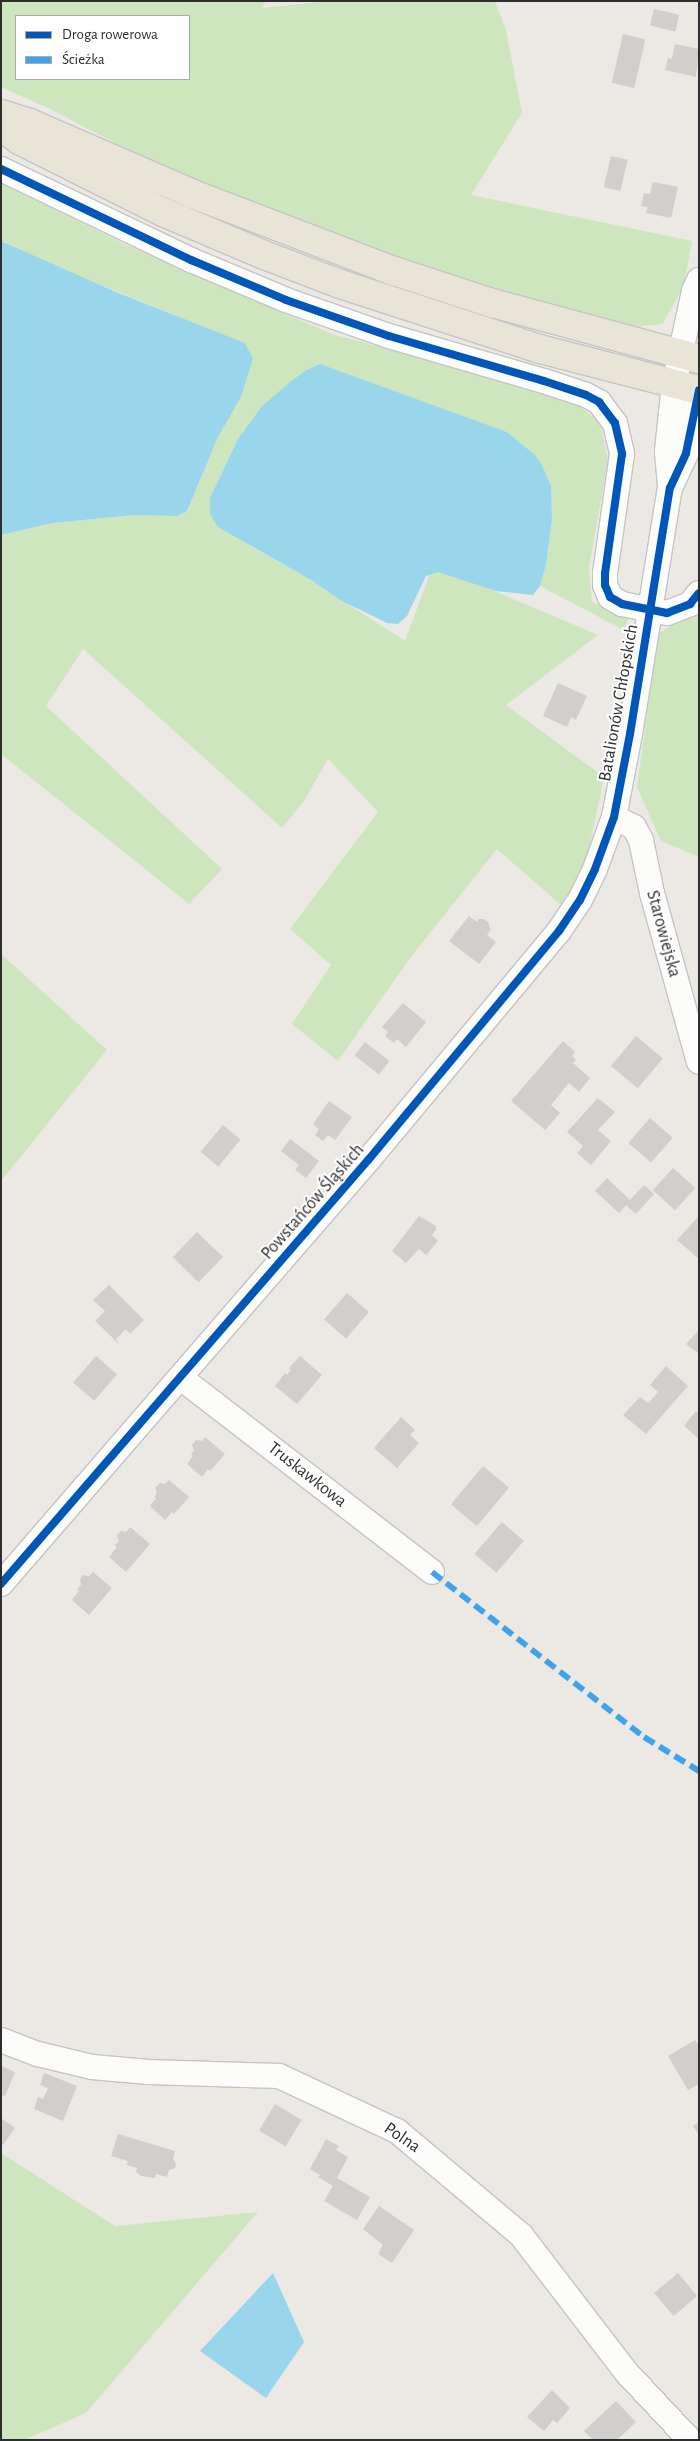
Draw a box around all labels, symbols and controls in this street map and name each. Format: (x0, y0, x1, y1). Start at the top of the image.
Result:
legend (15, 15, 190, 80)
text: Droga rowerowa (62, 27, 158, 42)
text: Ścieżka (62, 52, 105, 67)
street label: Batalionów Chłopskich (595, 623, 643, 783)
street label: Starowiejska (641, 888, 685, 980)
street label: Powstańców Śląskich (257, 1140, 369, 1264)
street label: Truskawkowa (263, 1438, 351, 1512)
street label: Polna (380, 2118, 424, 2158)

